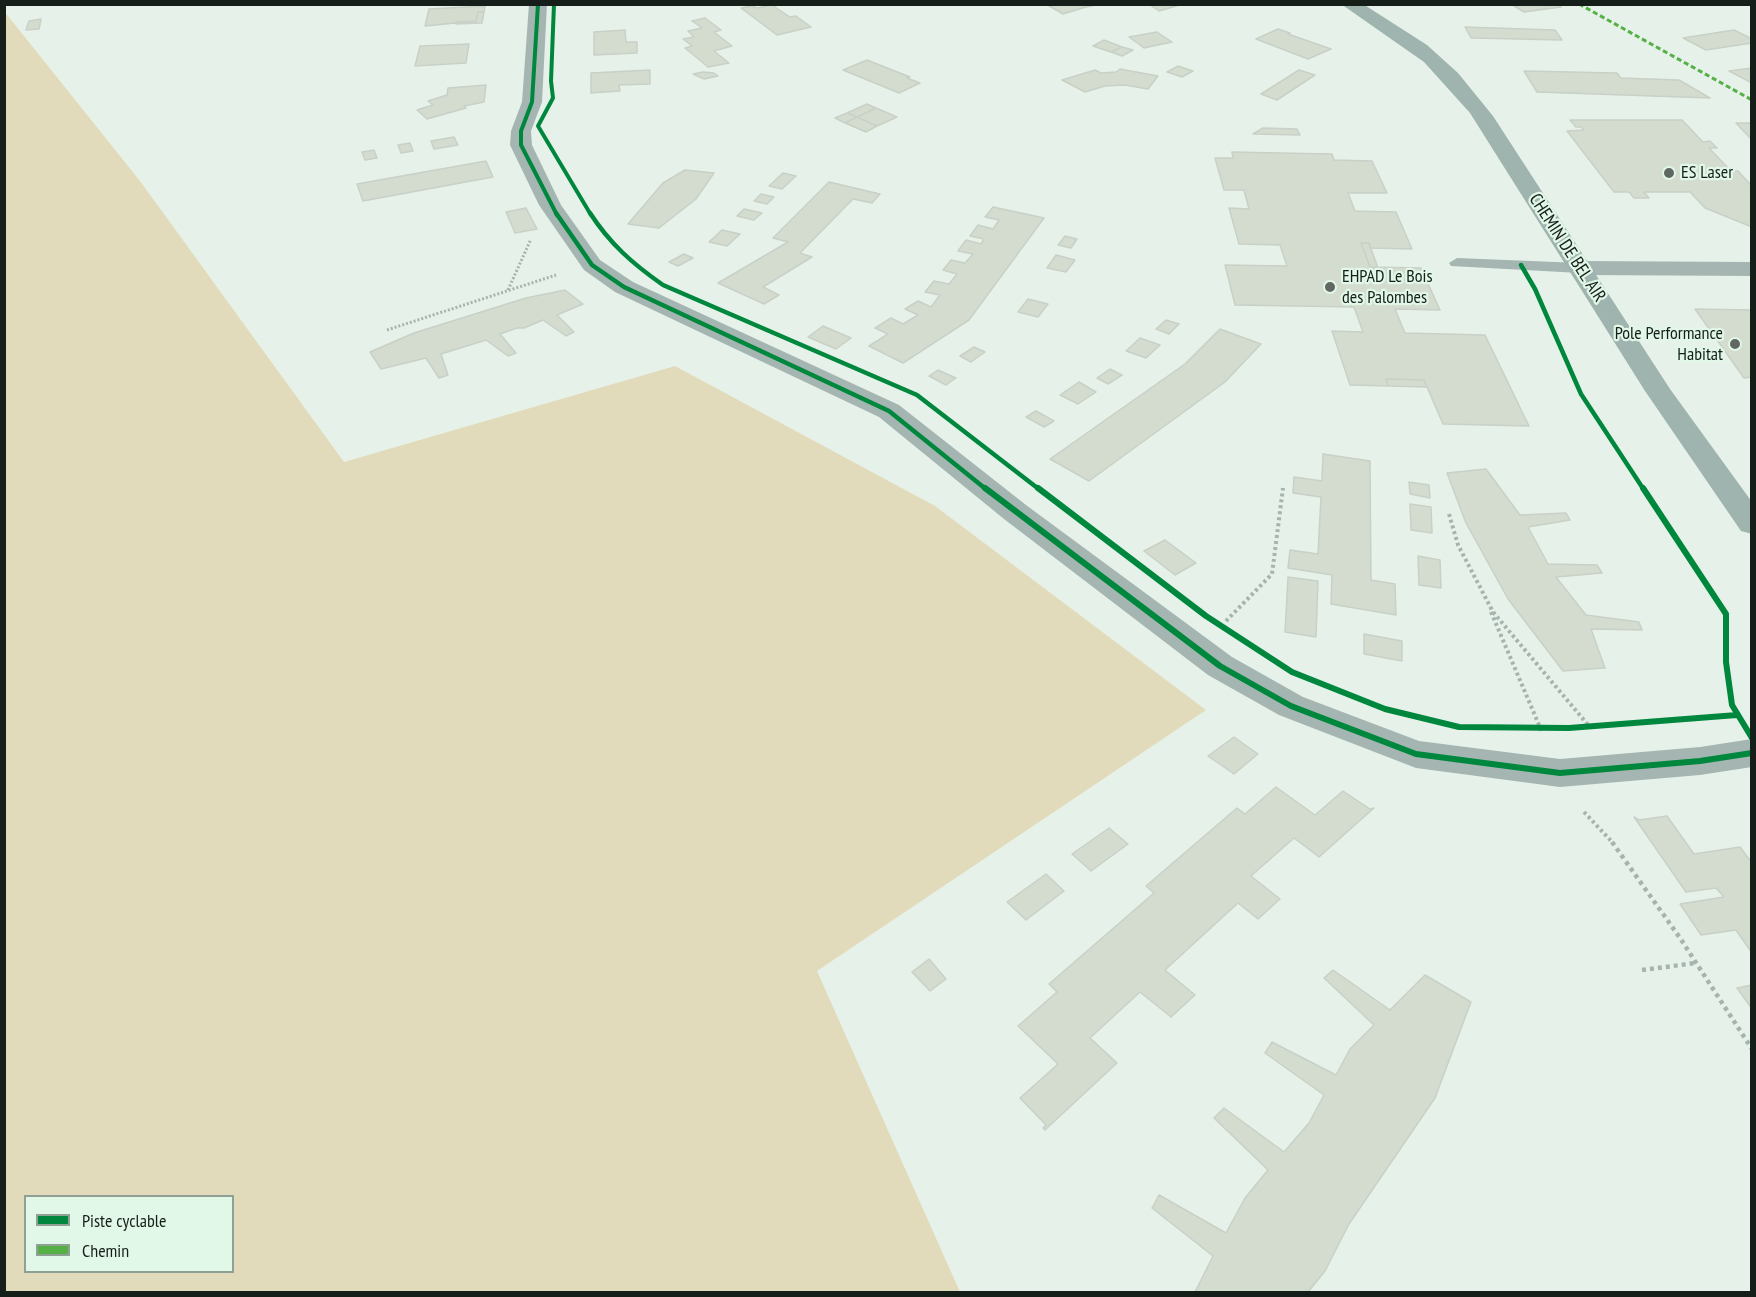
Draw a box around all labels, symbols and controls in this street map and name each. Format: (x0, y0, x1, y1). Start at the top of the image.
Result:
place label: ES Laser (1681, 162, 1733, 184)
marker: ES Laser (1662, 166, 1676, 180)
street label: CHEMIN DE BEL AIR (1524, 190, 1610, 306)
place label: EHPAD Le Bois des Palombes (1342, 266, 1432, 308)
marker: EHPAD Le Bois des Palombes (1323, 280, 1337, 294)
place label: Pole Performance Habitat (1615, 323, 1723, 366)
marker: Pole Performance Habitat (1728, 337, 1742, 351)
legend (24, 1195, 234, 1273)
text: Piste cyclable (82, 1209, 166, 1232)
text: Chemin (82, 1239, 129, 1262)

